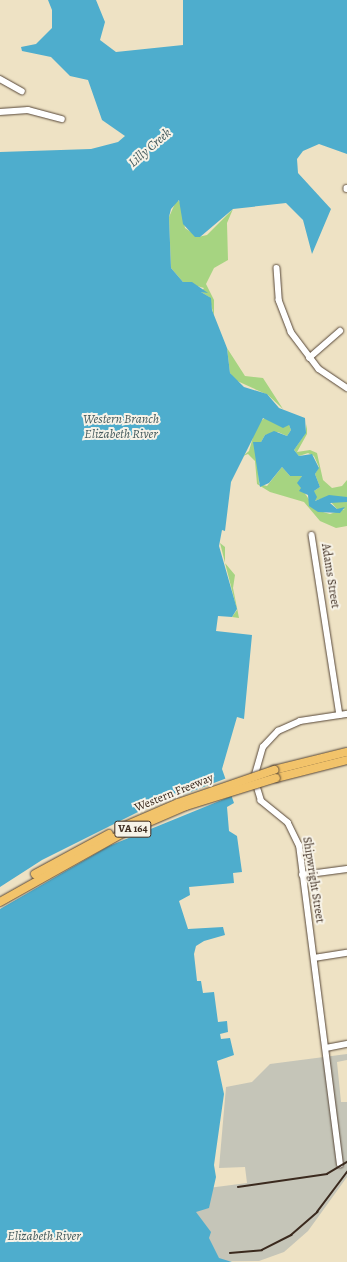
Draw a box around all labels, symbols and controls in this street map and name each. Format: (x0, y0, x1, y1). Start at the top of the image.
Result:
water label: Lilly Creek (126, 125, 174, 171)
water label: Western Branch Elizabeth River (83, 412, 159, 443)
street label: Adams Street (318, 542, 342, 610)
street label: Western Freeway (133, 771, 215, 815)
road number: VA 164 (114, 820, 152, 838)
street label: Shipwright Street (299, 836, 327, 924)
water label: Elizabeth River (7, 1228, 81, 1244)

